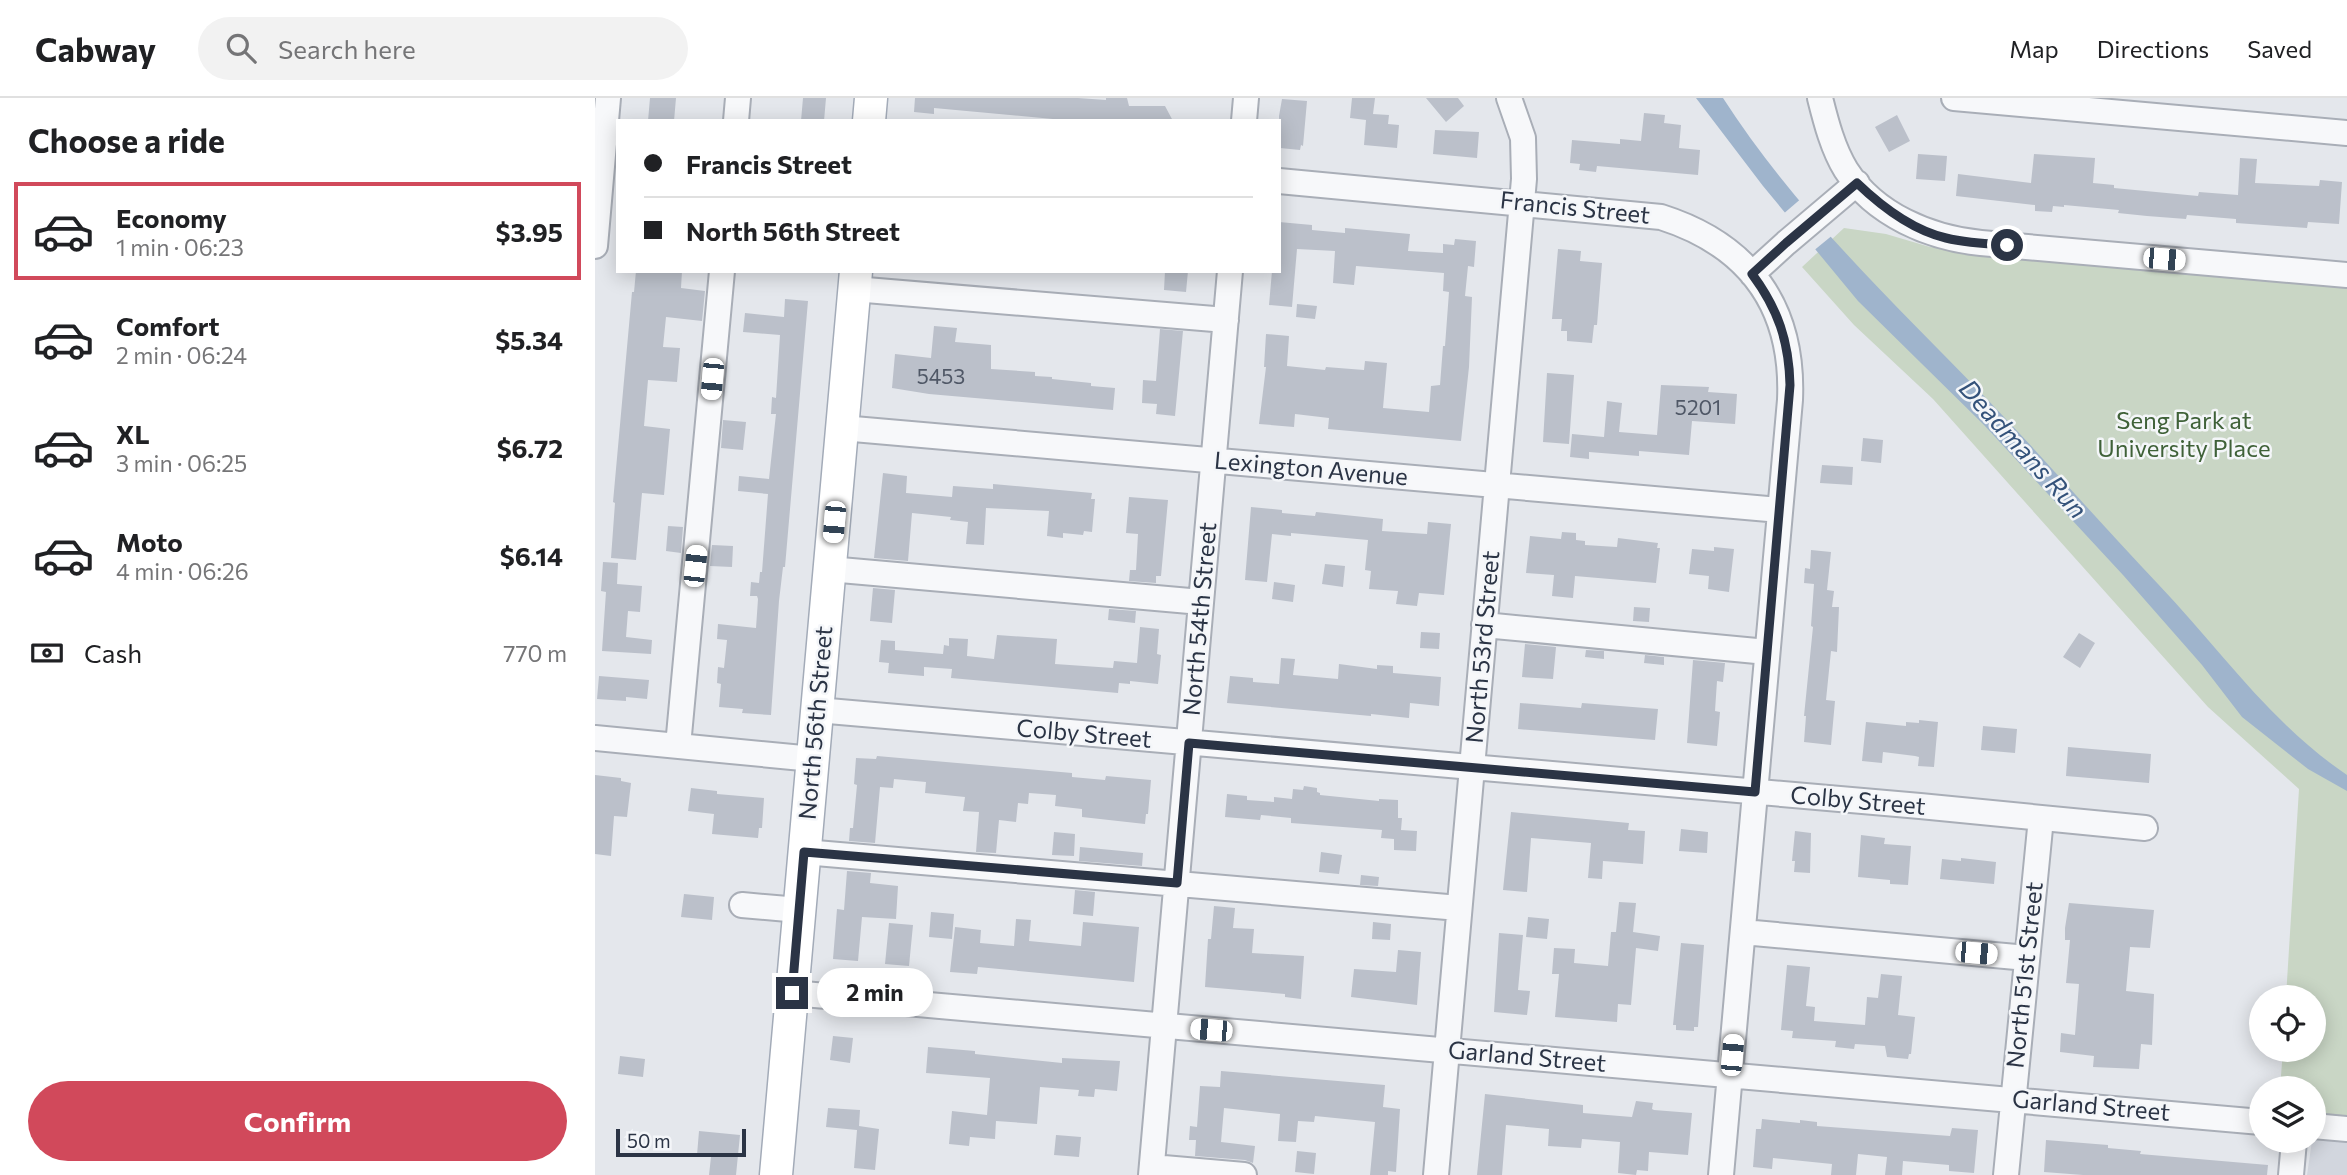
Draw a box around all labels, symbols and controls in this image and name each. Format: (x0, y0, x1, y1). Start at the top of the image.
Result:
search box (198, 17, 688, 80)
text: Cabway (35, 28, 156, 69)
icon: search (222, 29, 260, 67)
text: Search here (278, 33, 416, 64)
text: Map (2009, 34, 2059, 63)
text: Directions (2097, 34, 2209, 63)
text: Saved (2247, 34, 2312, 63)
text: Choose a ride (28, 120, 225, 160)
text: Francis Street (686, 148, 852, 179)
street label: Francis Street (1499, 184, 1652, 229)
icon: car (32, 200, 95, 263)
text: Economy (116, 202, 227, 233)
text: North 56th Street (686, 215, 900, 246)
text: $3.95 (496, 216, 563, 247)
route start (1991, 229, 2023, 261)
text: 1 min · 06:23 (116, 233, 244, 261)
car (2143, 247, 2186, 271)
icon: car (32, 308, 95, 371)
text: Comfort (116, 310, 219, 341)
text: $5.34 (495, 324, 563, 355)
text: 2 min · 06:24 (116, 341, 247, 369)
car (700, 357, 725, 401)
house number: 5453 (917, 363, 965, 388)
water label: Deadmans Run (1954, 372, 2095, 524)
house number: 5201 (1675, 394, 1721, 419)
park label: Seng Park at University Place (2097, 405, 2271, 462)
icon: car (32, 416, 95, 479)
text: XL (116, 418, 150, 449)
text: $6.72 (497, 432, 563, 463)
street label: Lexington Avenue (1213, 445, 1409, 490)
text: 3 min · 06:25 (116, 449, 247, 477)
car (822, 500, 847, 544)
street label: North 54th Street (1176, 521, 1221, 717)
icon: car (32, 524, 95, 587)
text: Moto (116, 526, 183, 557)
text: $6.14 (500, 540, 563, 571)
car (683, 544, 708, 588)
street label: North 53rd Street (1459, 549, 1504, 744)
text: 4 min · 06:26 (116, 557, 249, 585)
street label: North 56th Street (792, 625, 837, 821)
icon: cash (28, 634, 66, 672)
text: Cash (84, 637, 142, 668)
text: 770 m (503, 639, 567, 667)
street label: Colby Street (1015, 712, 1153, 753)
street label: Colby Street (1789, 779, 1927, 820)
street label: North 51st Street (1999, 880, 2048, 1070)
car (1955, 941, 1998, 965)
callout: 2 min (817, 968, 932, 1018)
route end (776, 977, 808, 1009)
text: 2 min (846, 978, 904, 1006)
map controls (2249, 985, 2326, 1153)
button: locate (2249, 985, 2326, 1062)
car (1190, 1018, 1233, 1042)
car (1720, 1033, 1745, 1077)
street label: Garland Street (1447, 1034, 1607, 1077)
button: layers (2249, 1076, 2326, 1153)
button: Confirm (28, 1081, 567, 1161)
street label: Garland Street (2011, 1083, 2171, 1126)
scale bar (616, 1126, 745, 1158)
text: 50 m (627, 1129, 671, 1152)

